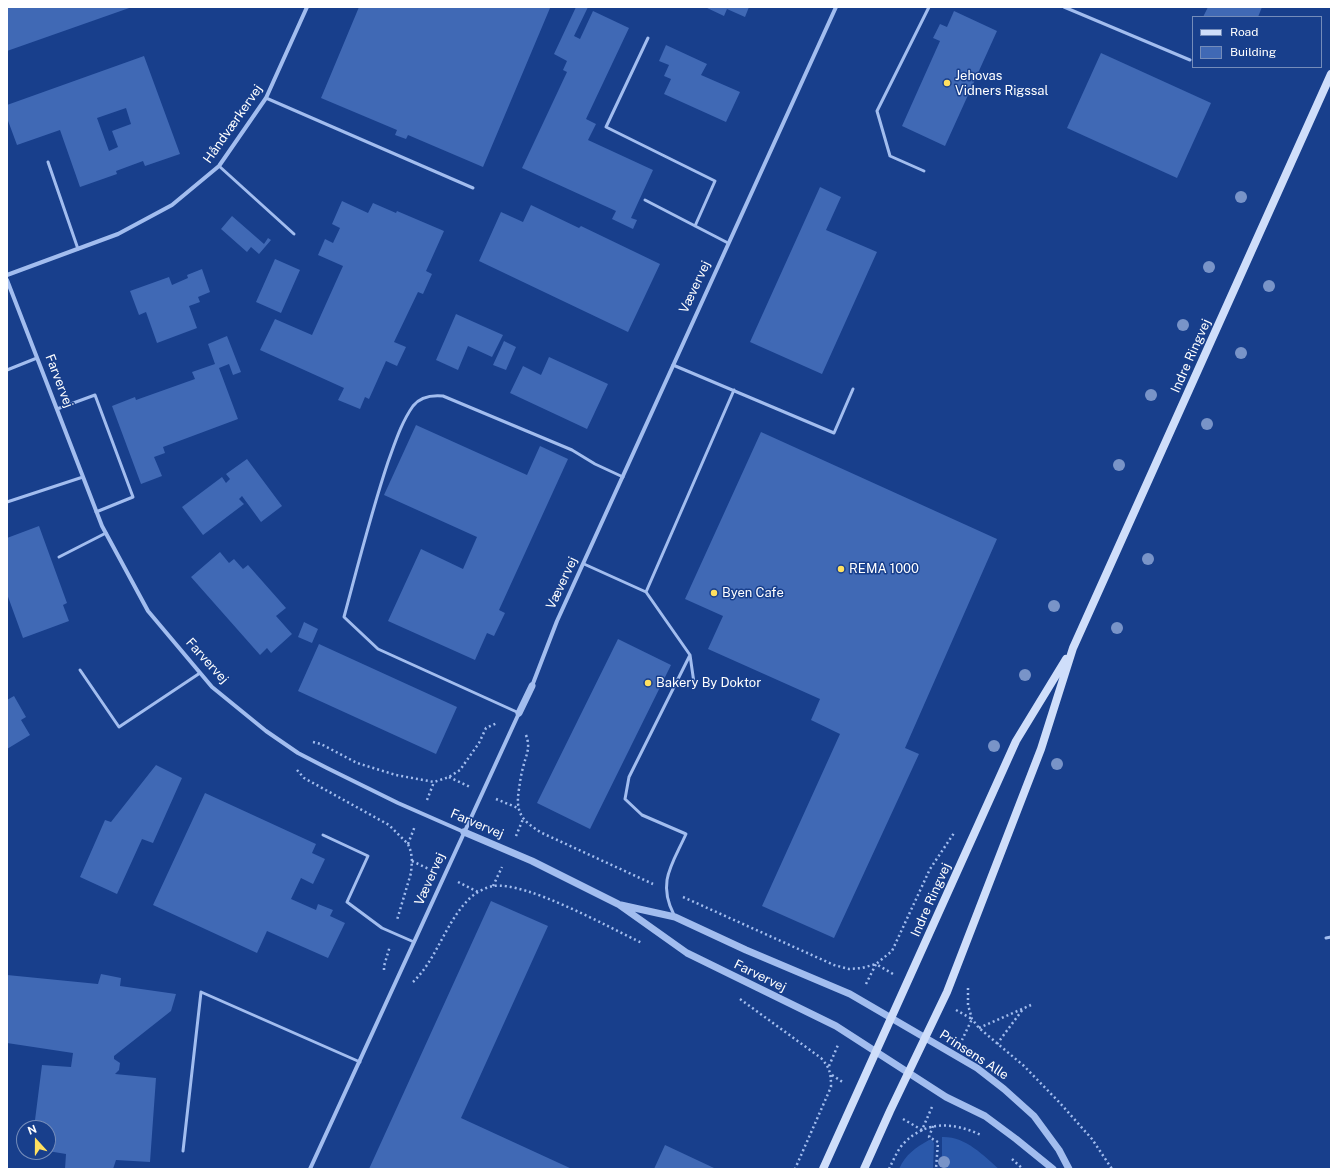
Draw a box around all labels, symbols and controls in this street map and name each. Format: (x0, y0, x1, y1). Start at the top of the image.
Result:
legend (1192, 16, 1322, 68)
text: Road (1230, 25, 1258, 39)
text: Building (1230, 45, 1276, 59)
place label: Jehovas Vidners Rigssal (955, 68, 1048, 99)
marker: Jehovas Vidners Rigssal (942, 78, 952, 88)
street label: Håndværkervej (200, 82, 266, 166)
street label: Vævervej (676, 258, 714, 316)
street label: Indre Ringvej (1168, 317, 1214, 395)
street label: Farvervej (42, 352, 76, 410)
street label: Vævervej (543, 554, 581, 612)
place label: REMA 1000 (849, 561, 919, 577)
marker: REMA 1000 (836, 564, 846, 574)
place label: Byen Cafe (722, 585, 784, 601)
marker: Byen Cafe (709, 588, 719, 598)
street label: Farvervej (182, 635, 232, 687)
place label: Bakery By Doktor (656, 675, 761, 691)
marker: Bakery By Doktor (643, 678, 653, 688)
street label: Farvervej (448, 806, 506, 842)
street label: Vævervej (411, 850, 449, 908)
street label: Indre Ringvej (908, 861, 954, 939)
street label: Farvervej (731, 957, 789, 995)
street label: Prinsens Alle (937, 1027, 1011, 1083)
north arrow (16, 1120, 56, 1160)
text: N (26, 1123, 38, 1137)

